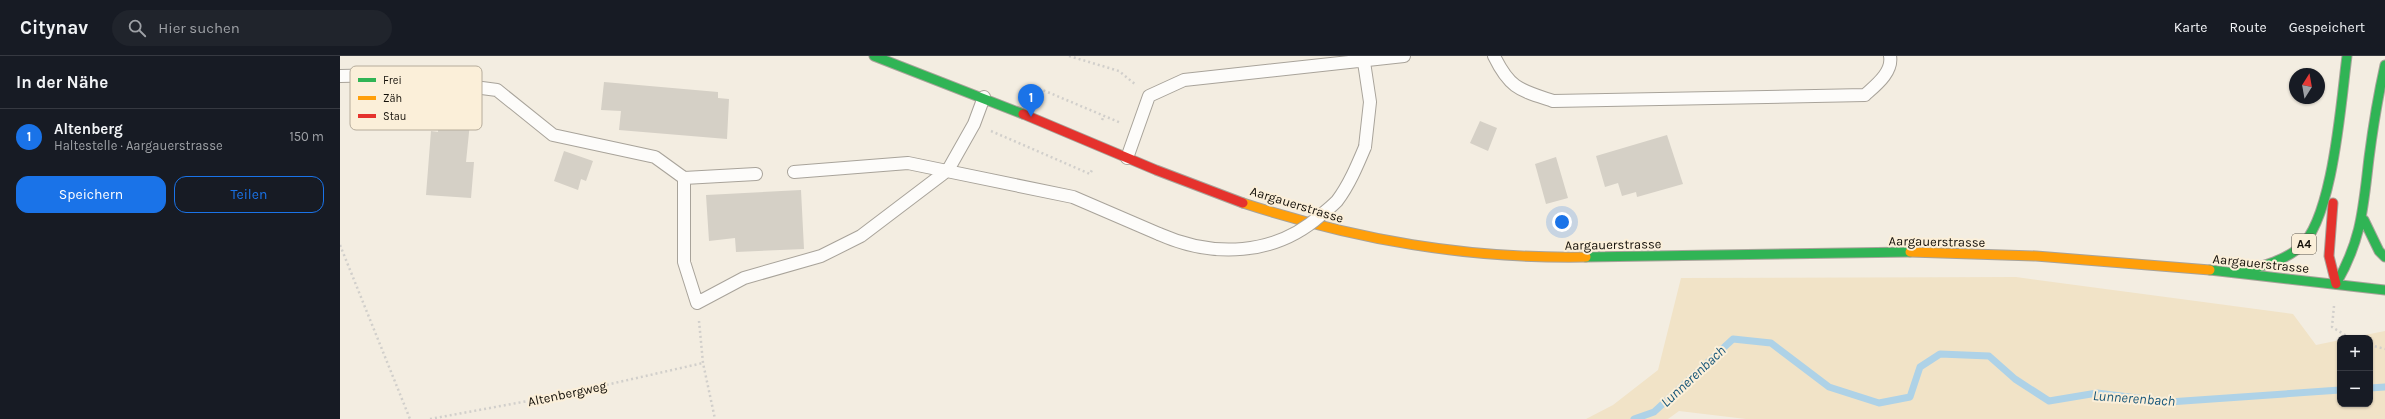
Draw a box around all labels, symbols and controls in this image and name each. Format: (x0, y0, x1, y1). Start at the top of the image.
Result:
search box (112, 10, 392, 46)
text: Citynav (20, 17, 88, 39)
icon: search (126, 17, 148, 39)
text: Hier suchen (158, 19, 240, 37)
text: Karte (2174, 19, 2208, 36)
text: Route (2230, 19, 2267, 36)
text: Gespeichert (2289, 19, 2365, 36)
legend (350, 66, 482, 130)
north arrow (2289, 68, 2325, 104)
text: In der Nähe (16, 72, 108, 92)
text: Frei (383, 74, 402, 87)
pin: 1 (1018, 84, 1044, 117)
text: Zäh (383, 92, 402, 105)
text: Stau (383, 110, 407, 123)
text: Altenberg (54, 120, 123, 138)
text: 1 (27, 129, 31, 144)
text: 150 m (289, 129, 324, 144)
text: Haltestelle · Aargauerstrasse (54, 138, 223, 153)
button: Speichern (16, 176, 166, 213)
button: Teilen (174, 176, 324, 213)
street label: Aargauerstrasse (1248, 183, 1346, 226)
your location (1552, 212, 1572, 232)
street label: Aargauerstrasse (1888, 233, 1986, 250)
road number: A4 (2292, 234, 2316, 254)
street label: Aargauerstrasse (1564, 236, 1662, 253)
street label: Aargauerstrasse (2212, 251, 2310, 276)
map controls (2337, 335, 2373, 407)
button: + (2337, 335, 2373, 371)
water label: Lunnerenbach (1657, 342, 1729, 411)
button: − (2337, 371, 2373, 407)
street label: Altenbergweg (526, 378, 609, 409)
water label: Lunnerenbach (2092, 387, 2176, 410)

